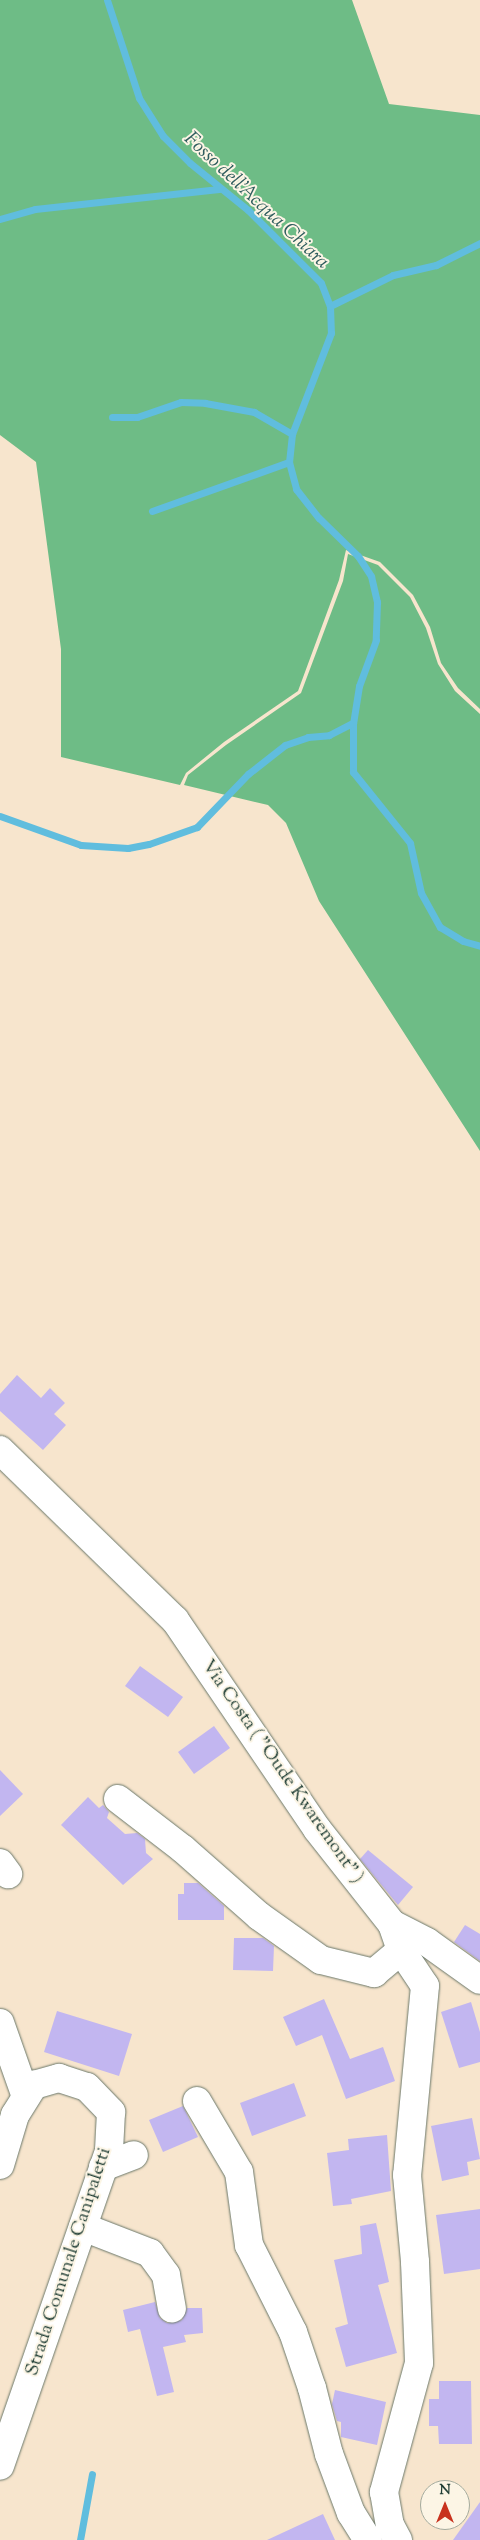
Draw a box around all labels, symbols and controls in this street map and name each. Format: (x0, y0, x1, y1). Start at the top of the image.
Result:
water label: Fosso dell'Acqua Chiara (178, 127, 334, 275)
street label: Via Costa ( "Oude Kwaremont" ) (196, 1656, 368, 1888)
street label: Strada Comunale Canipaletti (21, 2145, 117, 2379)
north arrow (420, 2480, 470, 2530)
text: N (439, 2481, 451, 2501)

